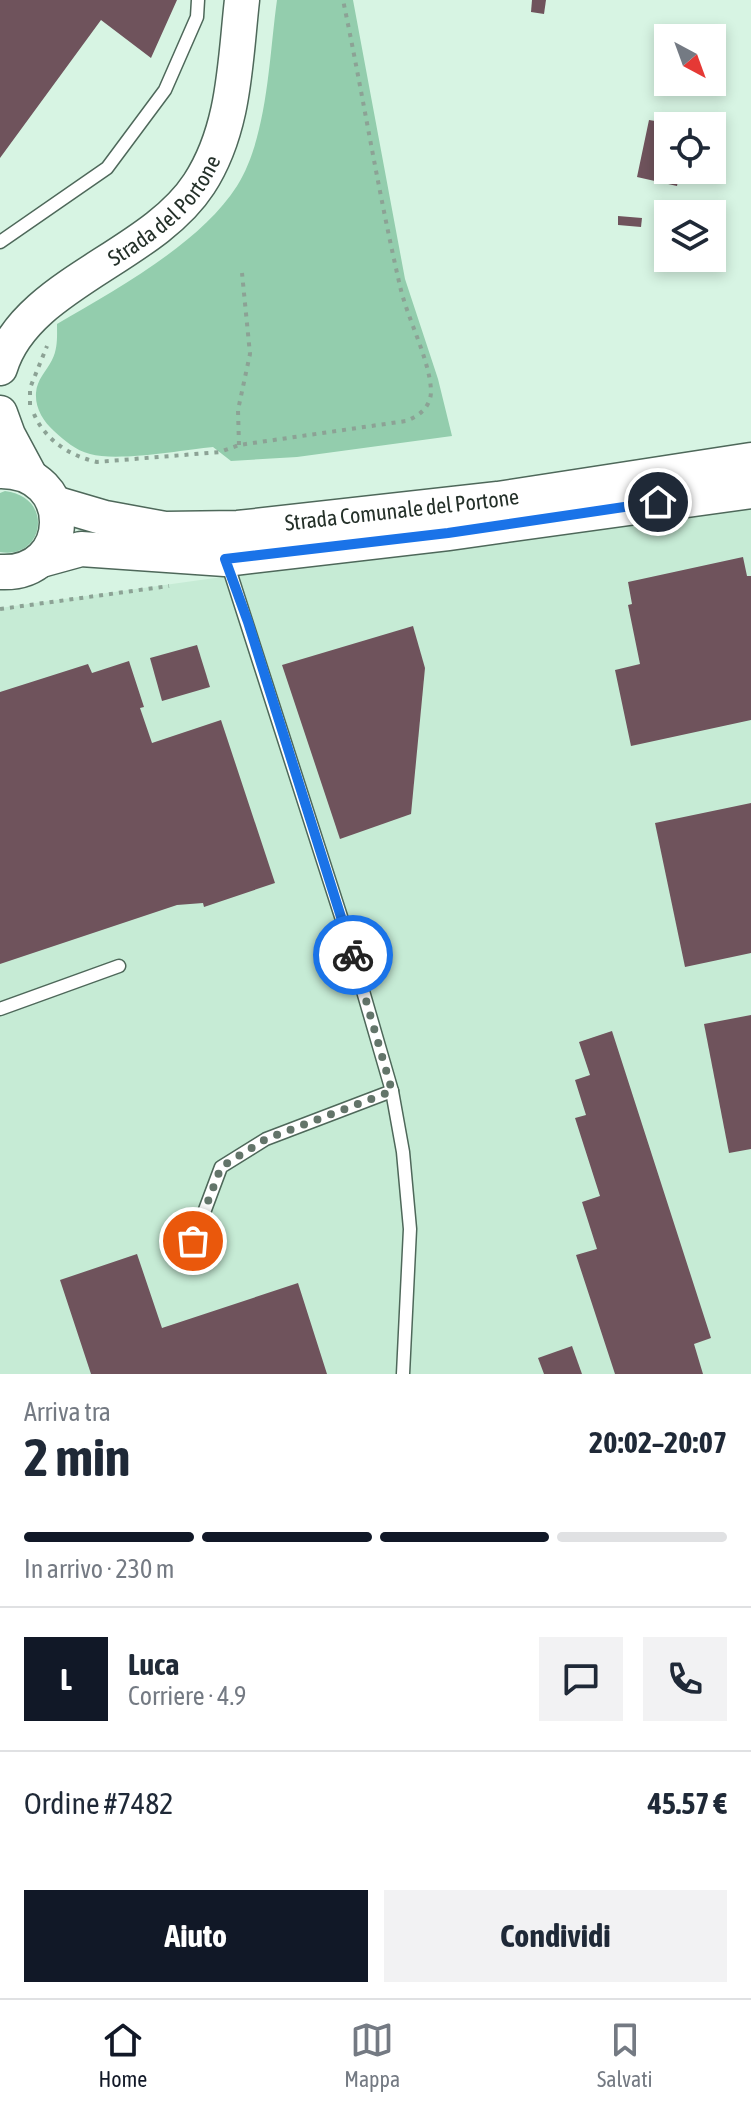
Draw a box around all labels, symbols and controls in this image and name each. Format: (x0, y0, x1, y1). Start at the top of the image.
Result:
north arrow (654, 24, 726, 96)
map controls (654, 24, 726, 272)
button: locate (654, 112, 726, 184)
street label: Strada del Portone (103, 151, 226, 271)
button: layers (654, 200, 726, 272)
pin (624, 468, 692, 536)
icon: home (636, 480, 680, 524)
street label: Strada Comunale del Portone (283, 483, 521, 536)
courier (313, 915, 393, 995)
icon: bike (331, 933, 375, 977)
pin (159, 1207, 227, 1275)
icon: bag (171, 1219, 215, 1263)
text: Arriva tra (24, 1397, 111, 1427)
text: 20:02–20:07 (589, 1425, 727, 1459)
text: 2 min (24, 1427, 130, 1487)
text: In arrivo · 230 m (24, 1554, 175, 1584)
button: chat (539, 1637, 623, 1721)
button: phone (643, 1637, 727, 1721)
text: Luca (128, 1647, 179, 1681)
text: L (60, 1662, 72, 1696)
text: Corriere · 4.9 (128, 1681, 246, 1711)
text: Ordine #7482 (24, 1786, 173, 1820)
text: 45.57 € (648, 1786, 727, 1820)
button: Aiuto (24, 1890, 368, 1982)
button: Condividi (384, 1890, 727, 1982)
tab: Home (98, 2018, 147, 2092)
tab: Mappa (344, 2018, 400, 2092)
tab: Salvati (597, 2018, 653, 2092)

